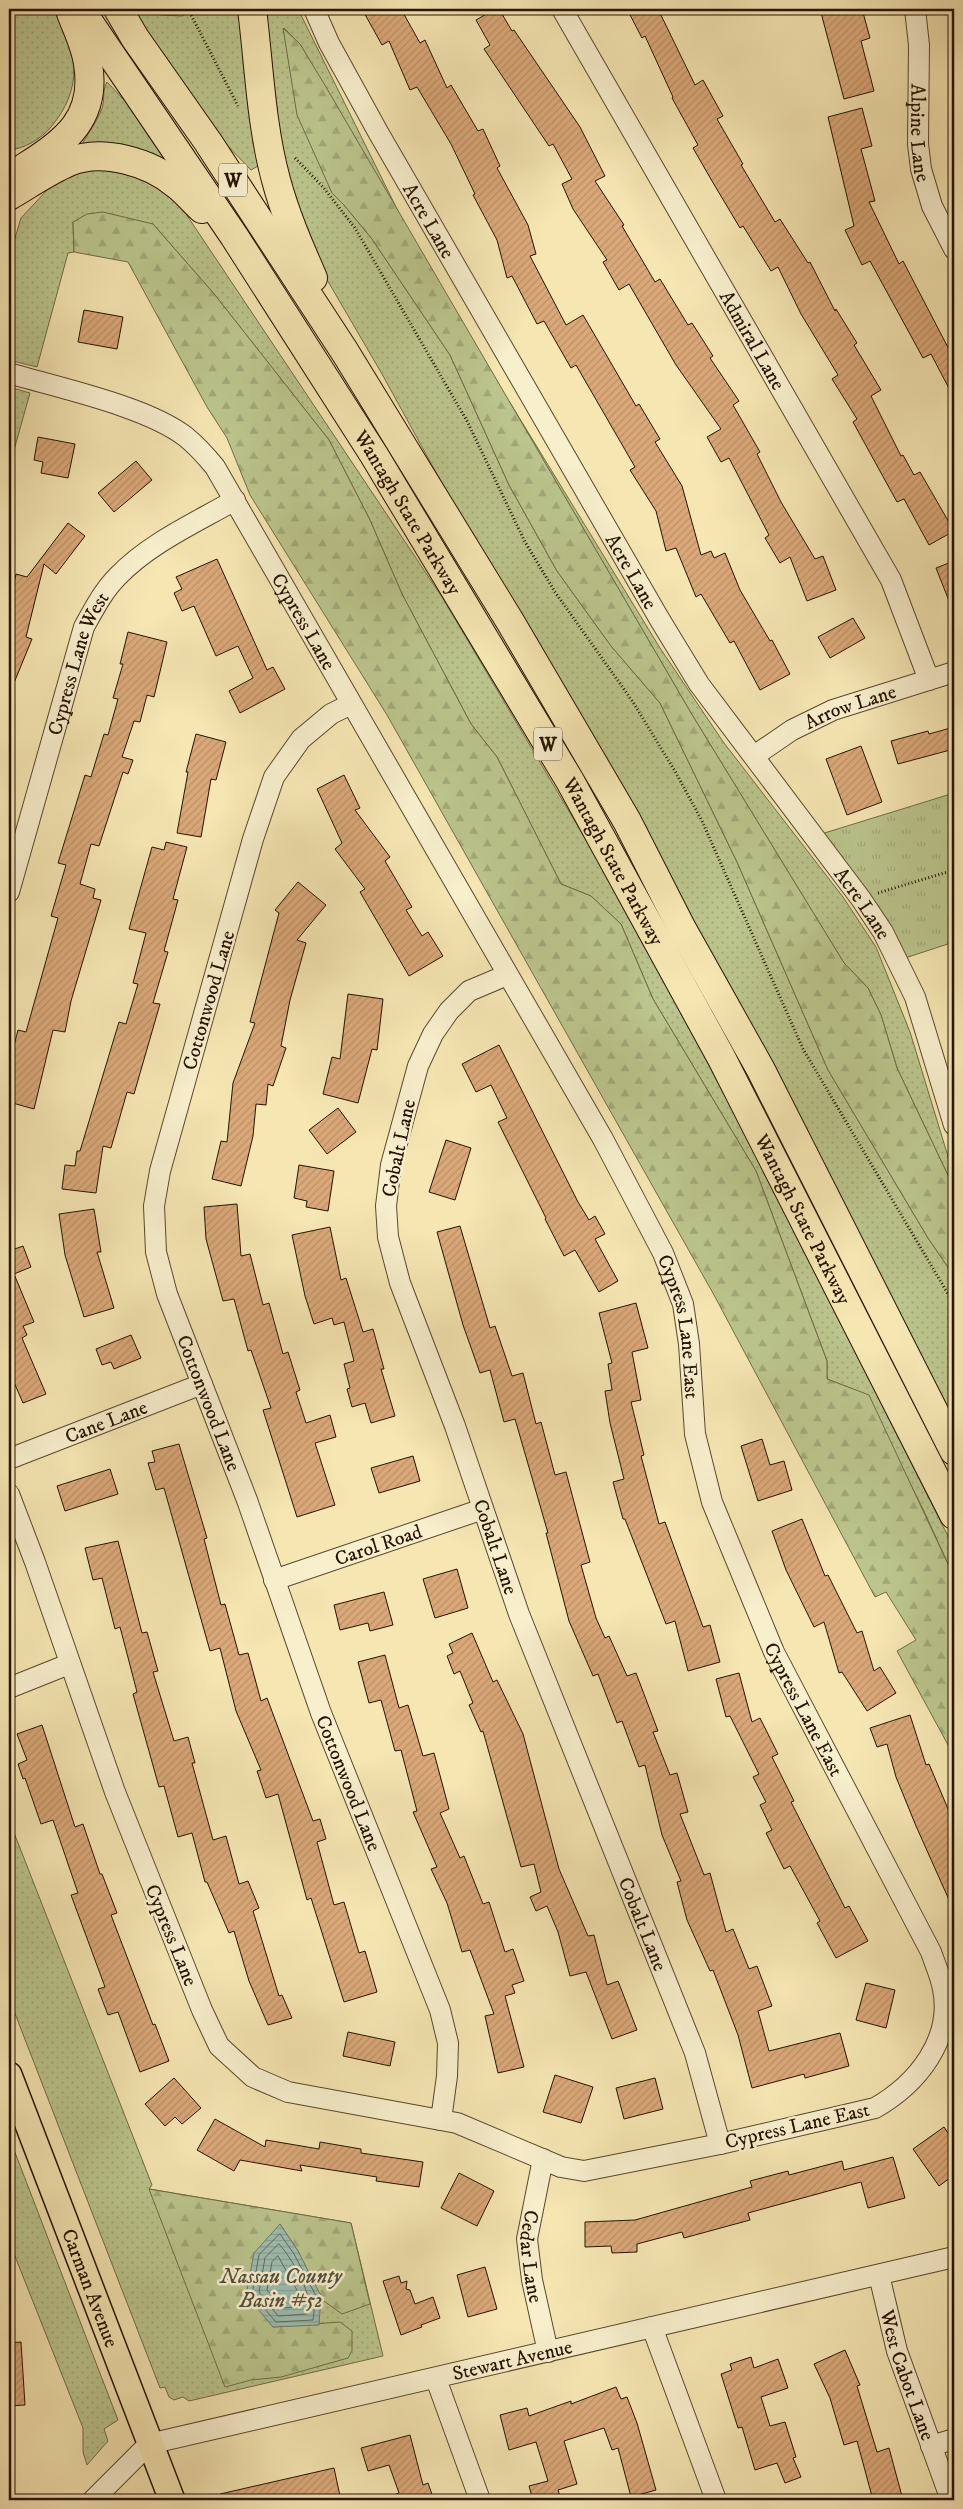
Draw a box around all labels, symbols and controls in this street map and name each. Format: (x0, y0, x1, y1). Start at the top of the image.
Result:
street label: Alpine Lane (904, 83, 935, 185)
road number: W (219, 164, 247, 196)
street label: Acre Lane (396, 179, 459, 263)
street label: Admiral Lane (713, 287, 790, 395)
street label: Wantagh State Parkway (347, 425, 466, 600)
street label: Acre Lane (599, 530, 662, 614)
street label: Cypress Lane (265, 569, 340, 675)
street label: Cypress Lane West (43, 587, 115, 738)
street label: Arrow Lane (801, 680, 900, 736)
road number: W (534, 728, 562, 761)
street label: Wantagh State Parkway (556, 773, 669, 951)
street label: Acre Lane (828, 863, 896, 944)
street label: Cottonwood Lane (178, 928, 241, 1073)
street label: Cobalt Lane (377, 1097, 422, 1199)
street label: Wantagh State Parkway (748, 1129, 856, 1310)
street label: Cypress Lane East (651, 1251, 704, 1400)
street label: Cottonwood Lane (170, 1332, 246, 1475)
street label: Cane Lane (62, 1395, 151, 1450)
street label: Cobalt Lane (467, 1496, 522, 1598)
street label: Carol Road (332, 1520, 426, 1572)
street label: Cypress Lane East (757, 1639, 848, 1781)
street label: Cottonwood Lane (309, 1712, 386, 1855)
street label: Cobalt Lane (612, 1874, 672, 1975)
street label: Cypress Lane (139, 1881, 202, 1990)
street label: Cypress Lane East (723, 2098, 872, 2155)
street label: Cedar Lane (513, 2208, 548, 2305)
street label: Carman Avenue (55, 2225, 123, 2351)
water label: Nassau County Basin #52 (219, 2264, 344, 2314)
street label: West Cabot Lane (873, 2306, 939, 2444)
street label: Stewart Avenue (450, 2335, 575, 2387)

